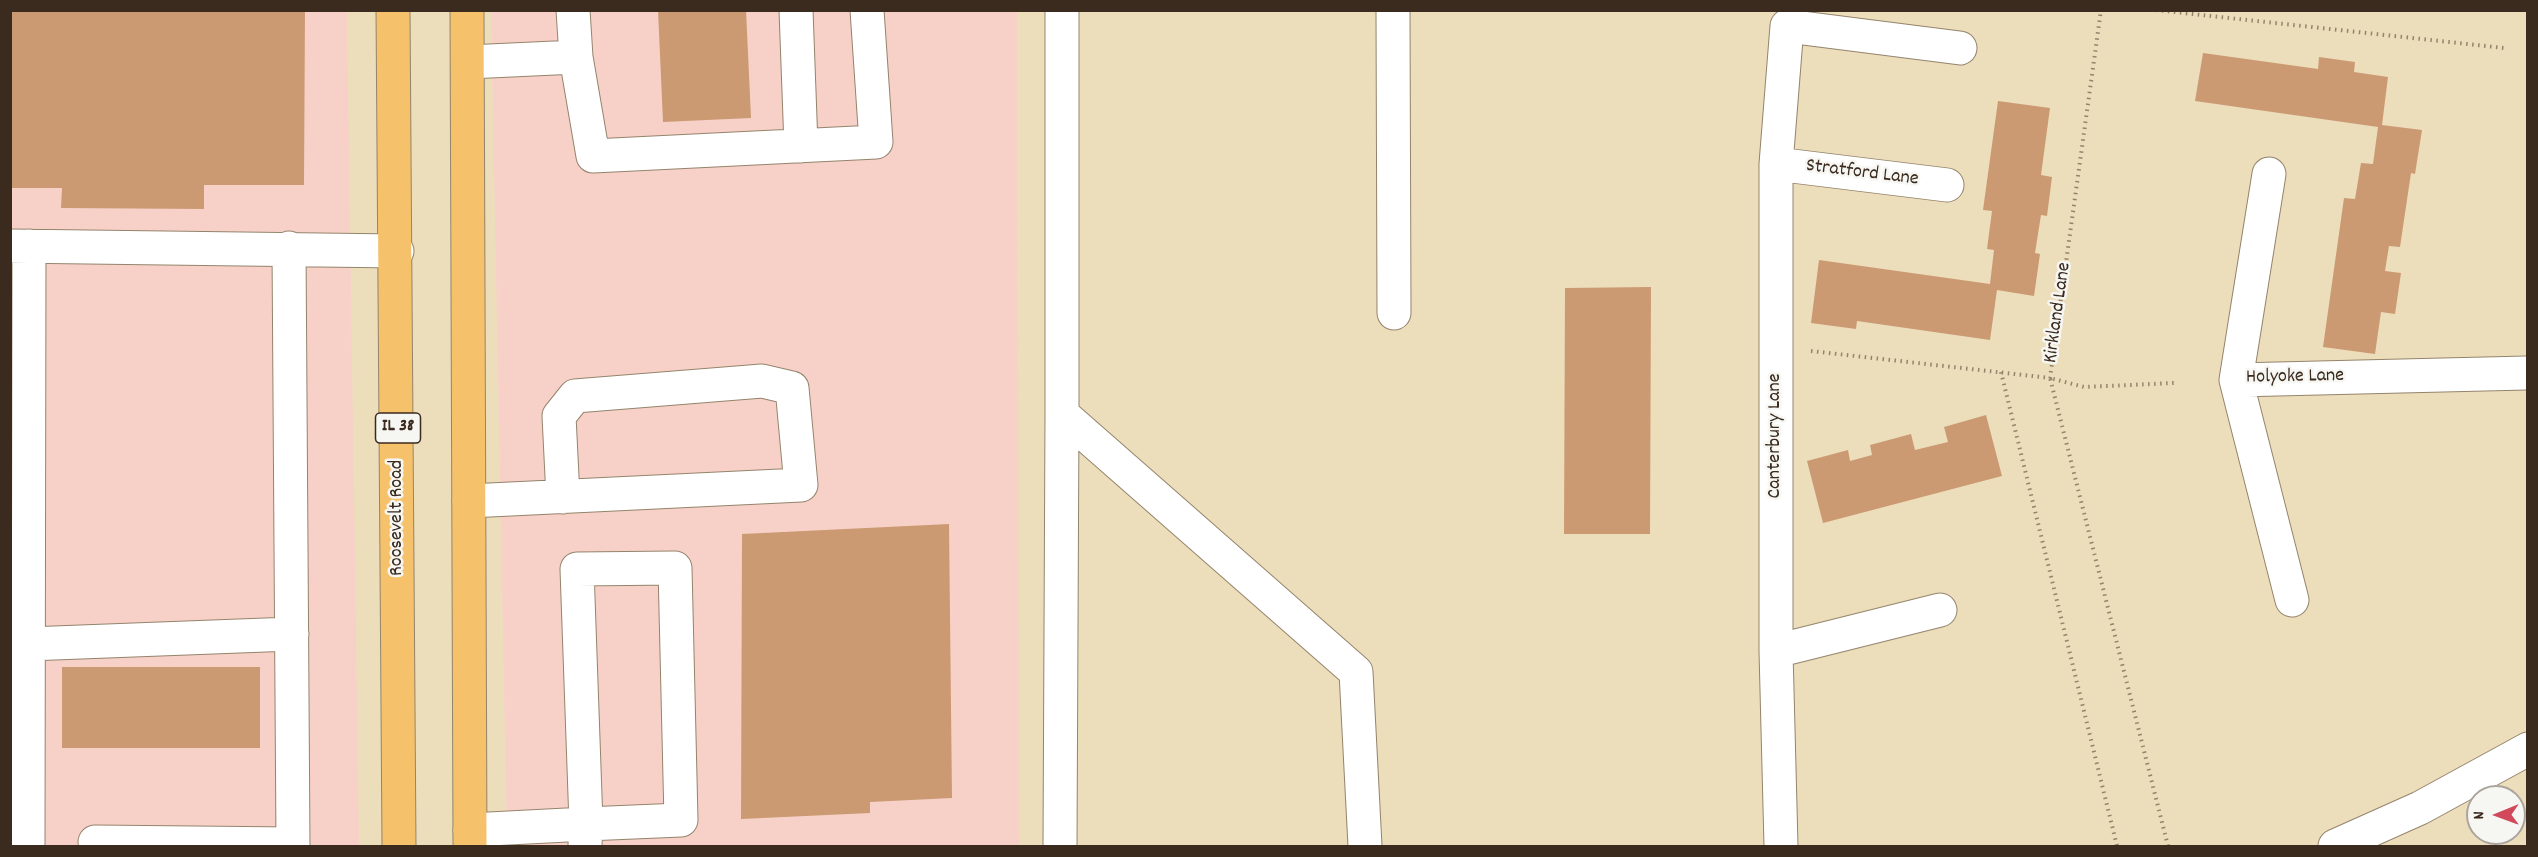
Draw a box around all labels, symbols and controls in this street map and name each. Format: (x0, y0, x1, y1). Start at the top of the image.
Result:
street label: Stratford Lane (1804, 155, 1920, 193)
street label: Kirkland Lane (2040, 261, 2078, 365)
street label: Holyoke Lane (2246, 365, 2344, 391)
street label: Canterbury Lane (1764, 373, 1788, 499)
road number: IL 38 (376, 413, 420, 443)
street label: Roosevelt Road (386, 460, 410, 576)
north arrow (2466, 785, 2526, 845)
text: N (2468, 811, 2491, 819)

